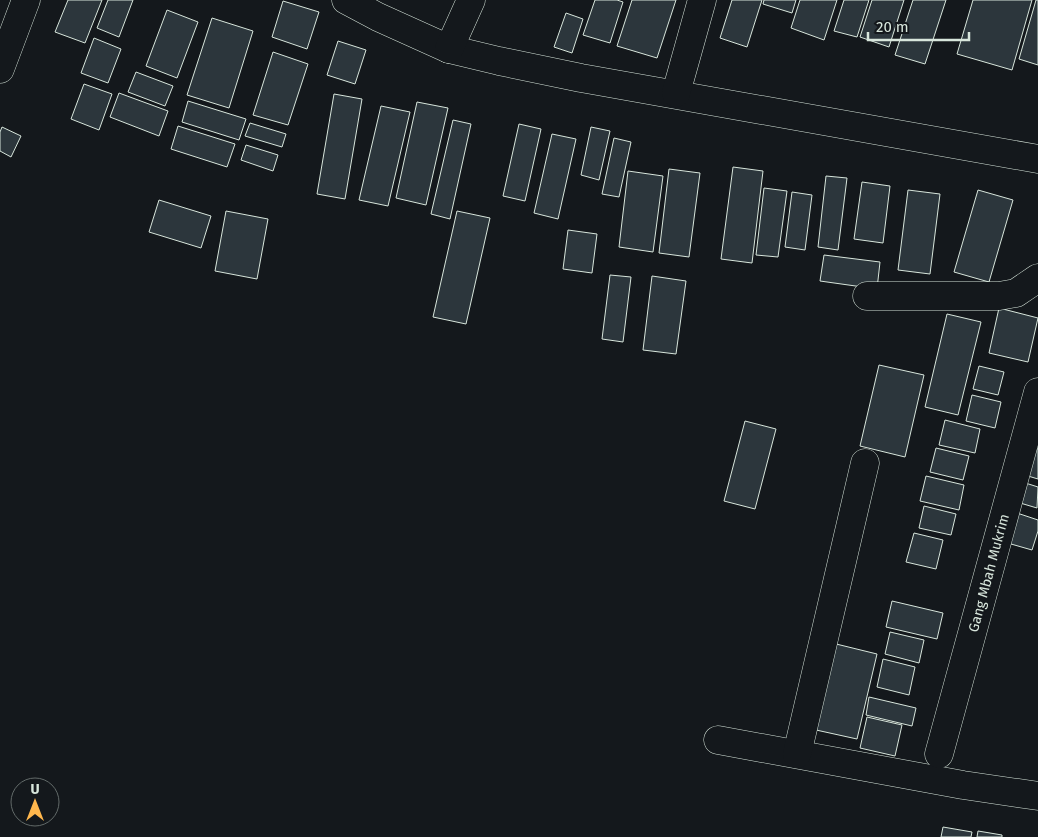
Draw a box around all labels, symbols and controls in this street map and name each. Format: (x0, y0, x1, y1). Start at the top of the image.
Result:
scale bar (868, 10, 969, 42)
text: 20 m (876, 18, 909, 36)
street label: Gang Mbah Mukrim (965, 512, 1013, 634)
north arrow (10, 777, 60, 827)
text: U (30, 781, 40, 798)

